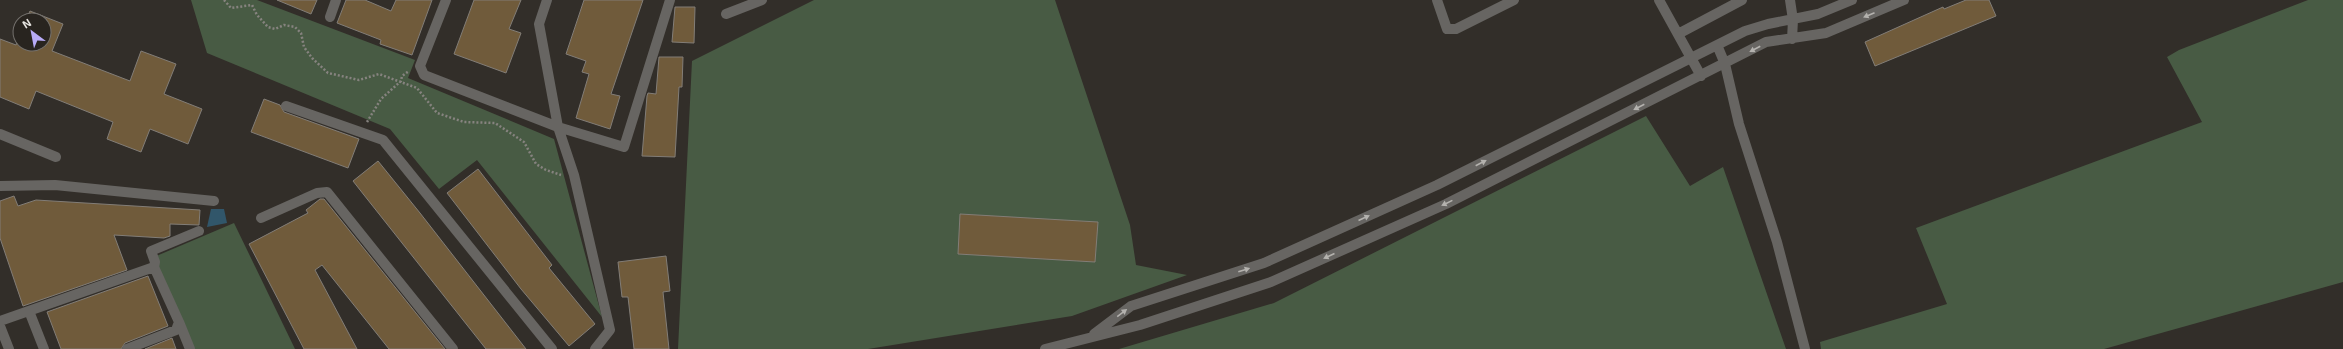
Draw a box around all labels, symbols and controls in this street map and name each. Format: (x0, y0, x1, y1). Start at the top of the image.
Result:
north arrow (12, 12, 52, 52)
one-way arrow (1862, 13, 1874, 19)
text: N (20, 15, 33, 31)
one-way arrow (1749, 45, 1761, 52)
one-way arrow (1633, 104, 1644, 110)
one-way arrow (1476, 160, 1487, 166)
one-way arrow (1442, 200, 1453, 206)
one-way arrow (1358, 215, 1370, 221)
one-way arrow (1322, 254, 1334, 260)
one-way arrow (1239, 266, 1251, 272)
one-way arrow (1117, 309, 1128, 317)

